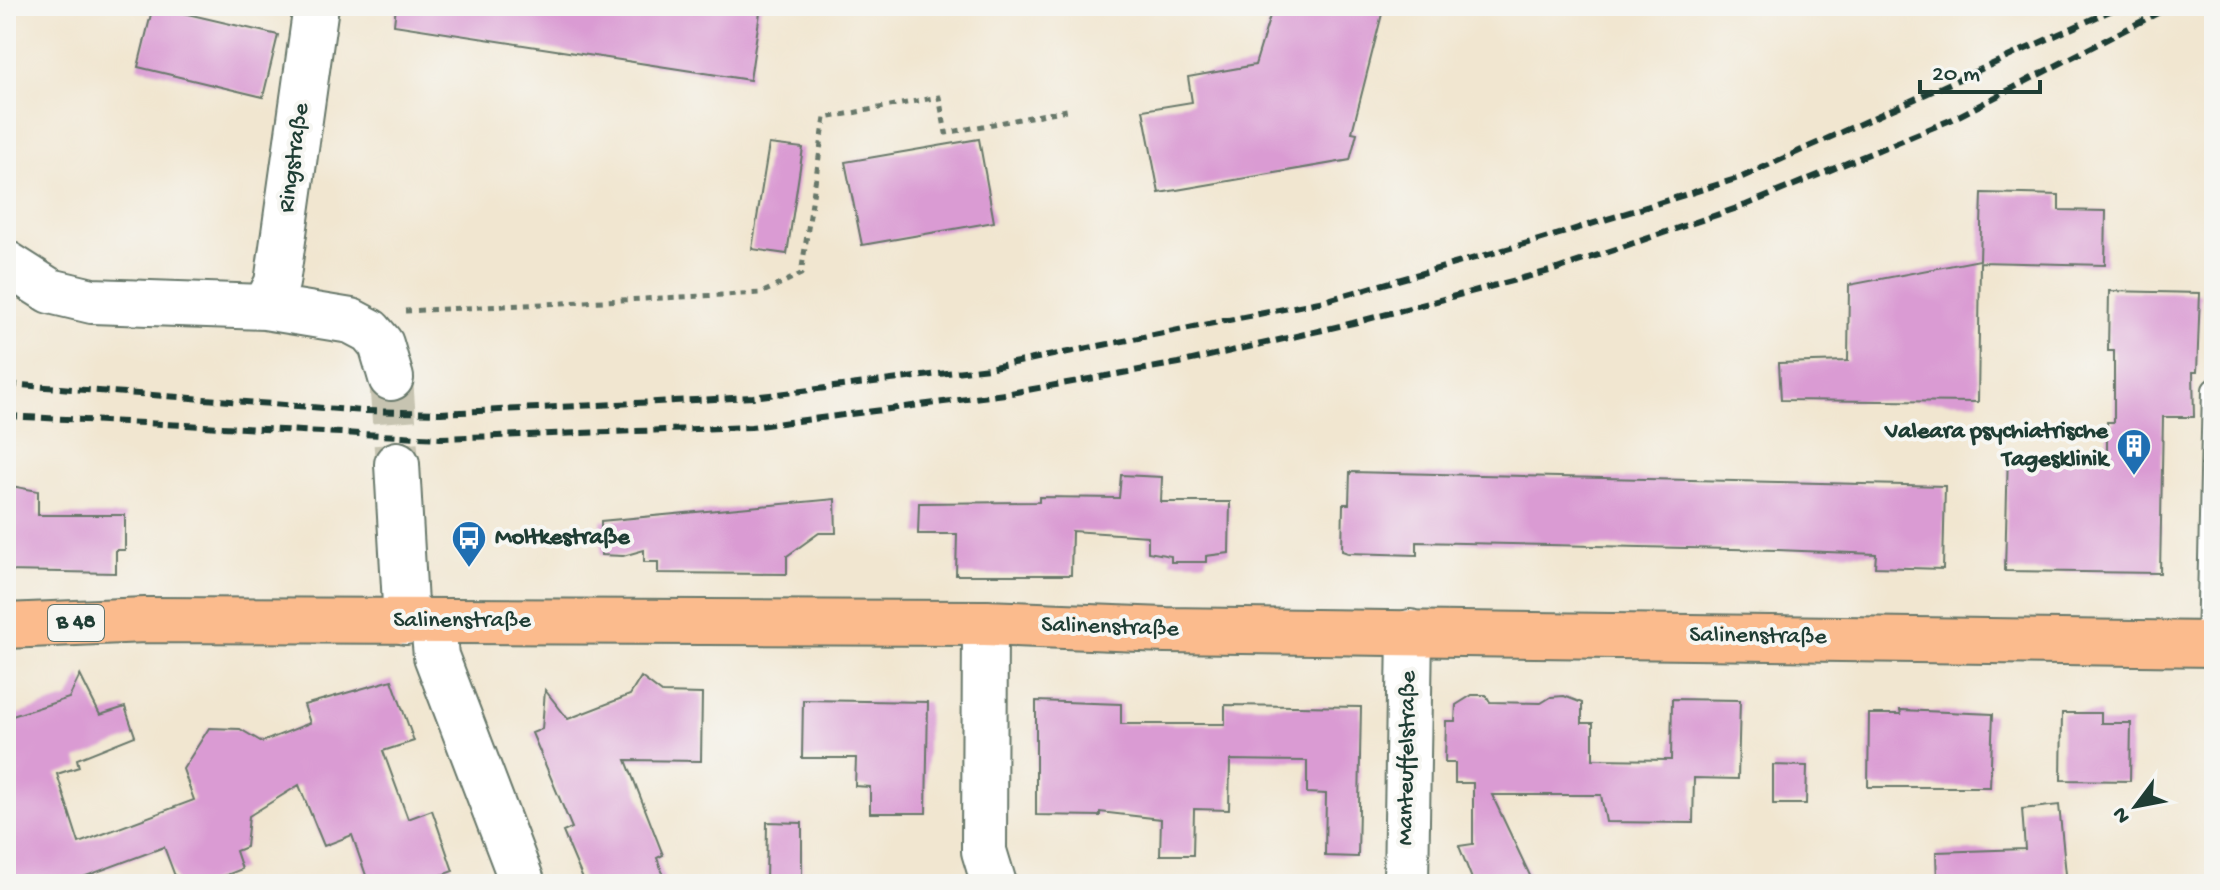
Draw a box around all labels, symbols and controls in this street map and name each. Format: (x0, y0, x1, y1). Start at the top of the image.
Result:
scale bar (1920, 44, 2040, 94)
text: 20 m (1932, 61, 1980, 90)
street label: Ringstraße (273, 101, 317, 215)
place label: Valeara psychiatrische Tagesklinik (1884, 418, 2111, 475)
building icon: Valeara psychiatrische Tagesklinik (2115, 427, 2153, 477)
bus stop icon: Moltkestraße (450, 519, 488, 569)
place label: Moltkestraße (495, 524, 631, 553)
road number: B 48 (48, 605, 104, 641)
street label: Salinenstraße (393, 607, 531, 636)
street label: Salinenstraße (1041, 611, 1180, 645)
street label: Salinenstraße (1689, 621, 1828, 653)
street label: Manteuffelstraße (1392, 670, 1424, 846)
north arrow (2096, 766, 2176, 846)
text: N (2108, 801, 2137, 827)

